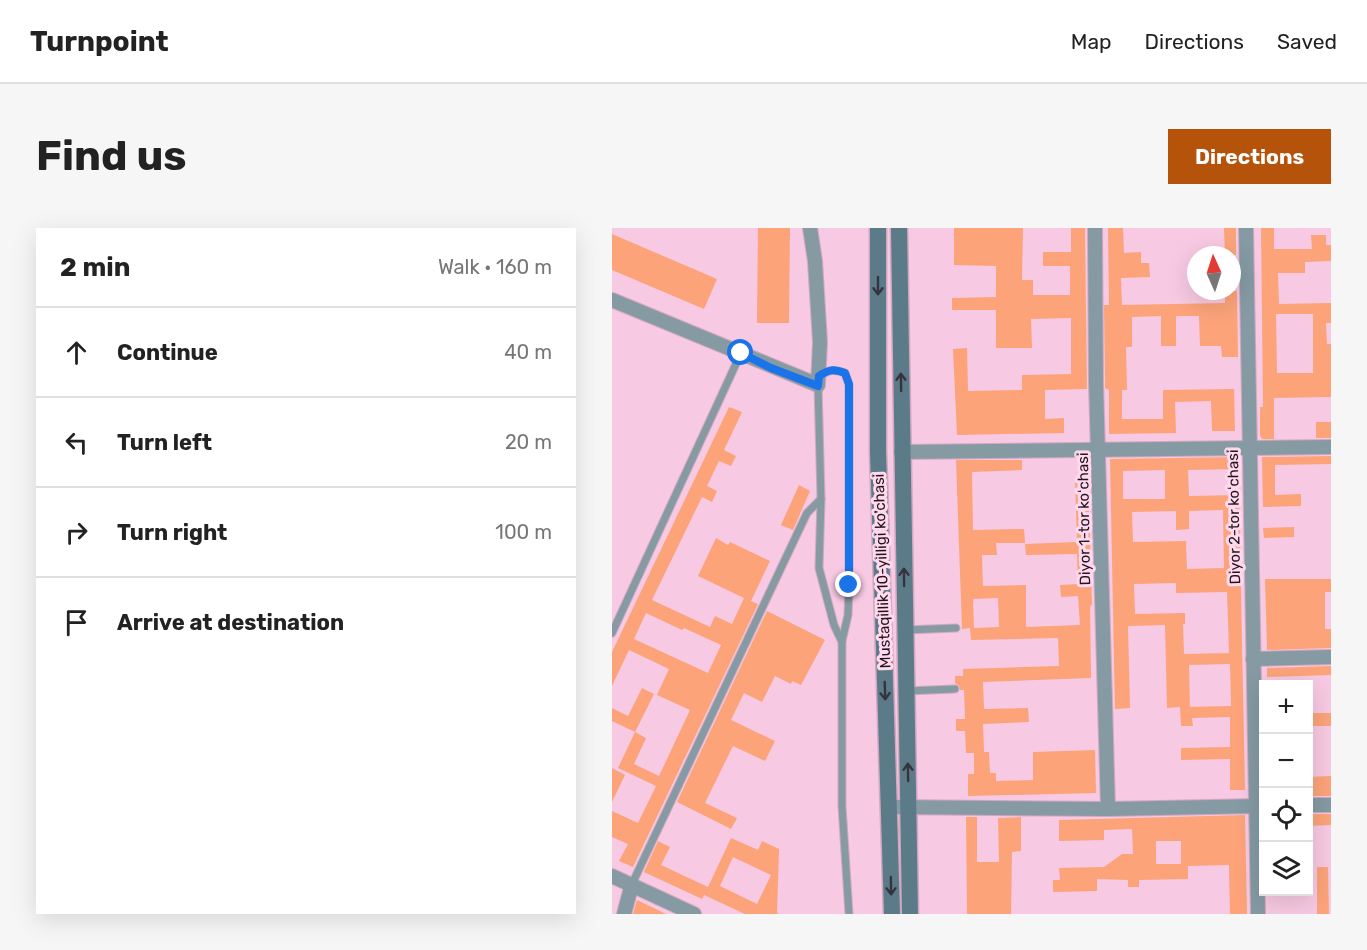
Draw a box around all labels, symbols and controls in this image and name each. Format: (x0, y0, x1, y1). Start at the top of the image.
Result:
text: Turnpoint (30, 25, 169, 58)
text: Map (1071, 29, 1112, 54)
text: Directions (1145, 29, 1244, 54)
text: Saved (1277, 29, 1337, 54)
button: Directions (1168, 129, 1331, 184)
text: Find us (36, 131, 187, 181)
north arrow (1187, 246, 1241, 300)
text: 2 min (60, 252, 130, 283)
text: Walk · 160 m (438, 255, 552, 279)
one-way arrow (872, 276, 884, 296)
icon: ahead (60, 336, 93, 369)
text: Continue (117, 339, 218, 366)
route start (727, 339, 753, 365)
text: 40 m (504, 340, 552, 364)
one-way arrow (895, 372, 907, 392)
icon: left (60, 426, 93, 459)
text: Turn left (117, 429, 212, 456)
text: 20 m (505, 430, 552, 454)
street label: Diyor 2-tor koʻchasi (1224, 449, 1244, 585)
street label: Diyor 1-tor koʻchasi (1074, 452, 1094, 586)
street label: Mustaqillik 10-yilligi ko'chasi (870, 473, 894, 669)
icon: right (60, 516, 93, 549)
text: Turn right (117, 519, 227, 546)
text: 100 m (495, 520, 552, 544)
one-way arrow (898, 567, 910, 587)
route end (835, 571, 861, 597)
icon: arrive (60, 606, 93, 639)
text: Arrive at destination (117, 609, 344, 636)
map controls (1259, 680, 1313, 896)
button: + (1259, 680, 1313, 734)
one-way arrow (880, 681, 891, 701)
button: − (1259, 734, 1313, 788)
one-way arrow (902, 762, 913, 782)
button: locate (1259, 788, 1313, 842)
button: layers (1259, 842, 1313, 896)
one-way arrow (885, 876, 897, 896)

